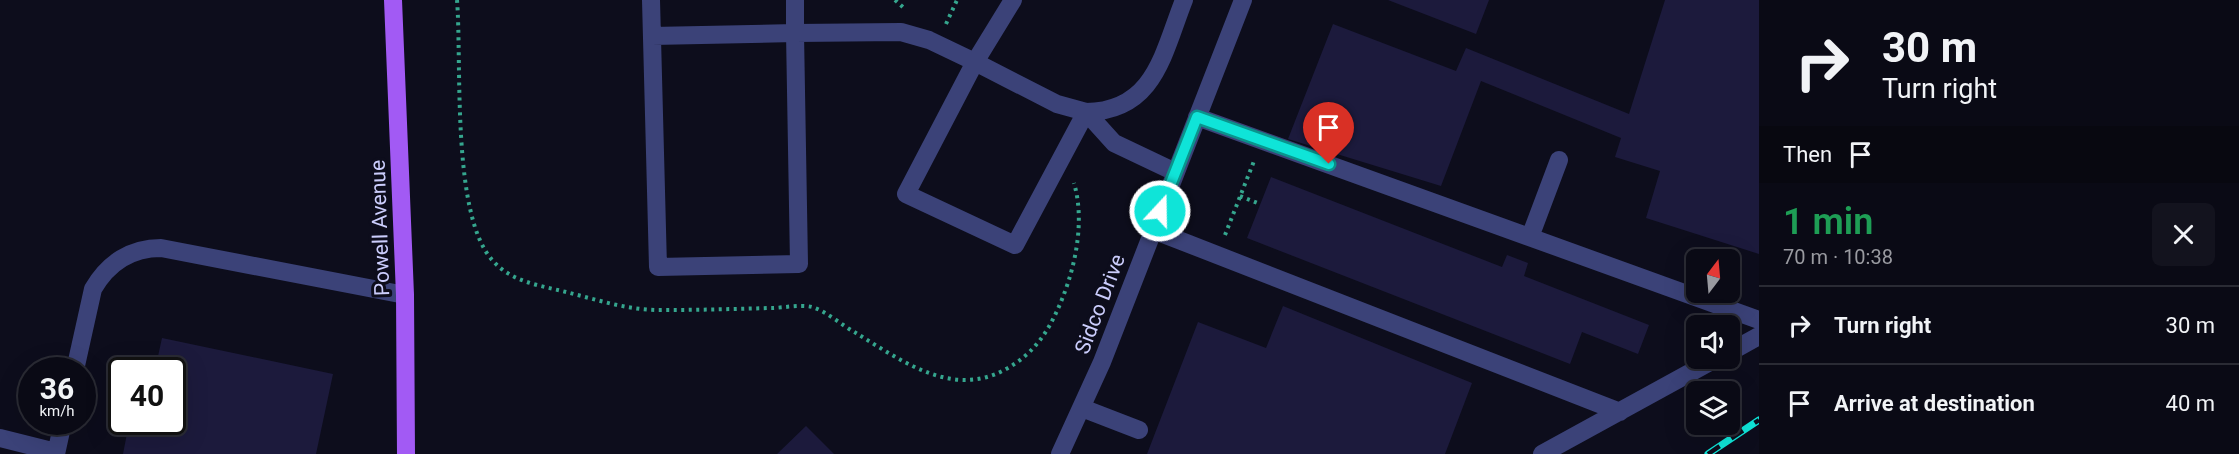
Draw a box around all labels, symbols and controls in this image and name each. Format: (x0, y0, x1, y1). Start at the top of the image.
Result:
text: 30 m (1882, 23, 1977, 72)
icon: right (1783, 24, 1861, 102)
text: Turn right (1882, 73, 1997, 105)
pin (1303, 102, 1354, 164)
icon: arrive (1312, 111, 1345, 144)
icon: arrive (1844, 138, 1877, 171)
text: Then (1783, 142, 1832, 167)
street label: Powell Avenue (366, 160, 394, 296)
position arrow (1128, 179, 1192, 243)
text: 1 min (1783, 201, 1873, 243)
button: close (2152, 203, 2215, 266)
text: 70 m · 10:38 (1783, 245, 1893, 269)
north arrow (1686, 249, 1740, 303)
map controls (1686, 249, 1740, 435)
street label: Sidco Drive (1070, 251, 1130, 357)
icon: right (1783, 309, 1816, 342)
text: Turn right (1834, 313, 1931, 338)
text: 30 m (2166, 313, 2215, 338)
button: sound (1686, 315, 1740, 369)
speed limit sign: 40 (108, 357, 186, 435)
text: 36 (40, 371, 74, 406)
button: layers (1686, 381, 1740, 435)
icon: arrive (1783, 387, 1816, 420)
text: Arrive at destination (1834, 391, 2035, 416)
text: 40 m (2166, 391, 2215, 416)
text: km/h (39, 402, 75, 420)

